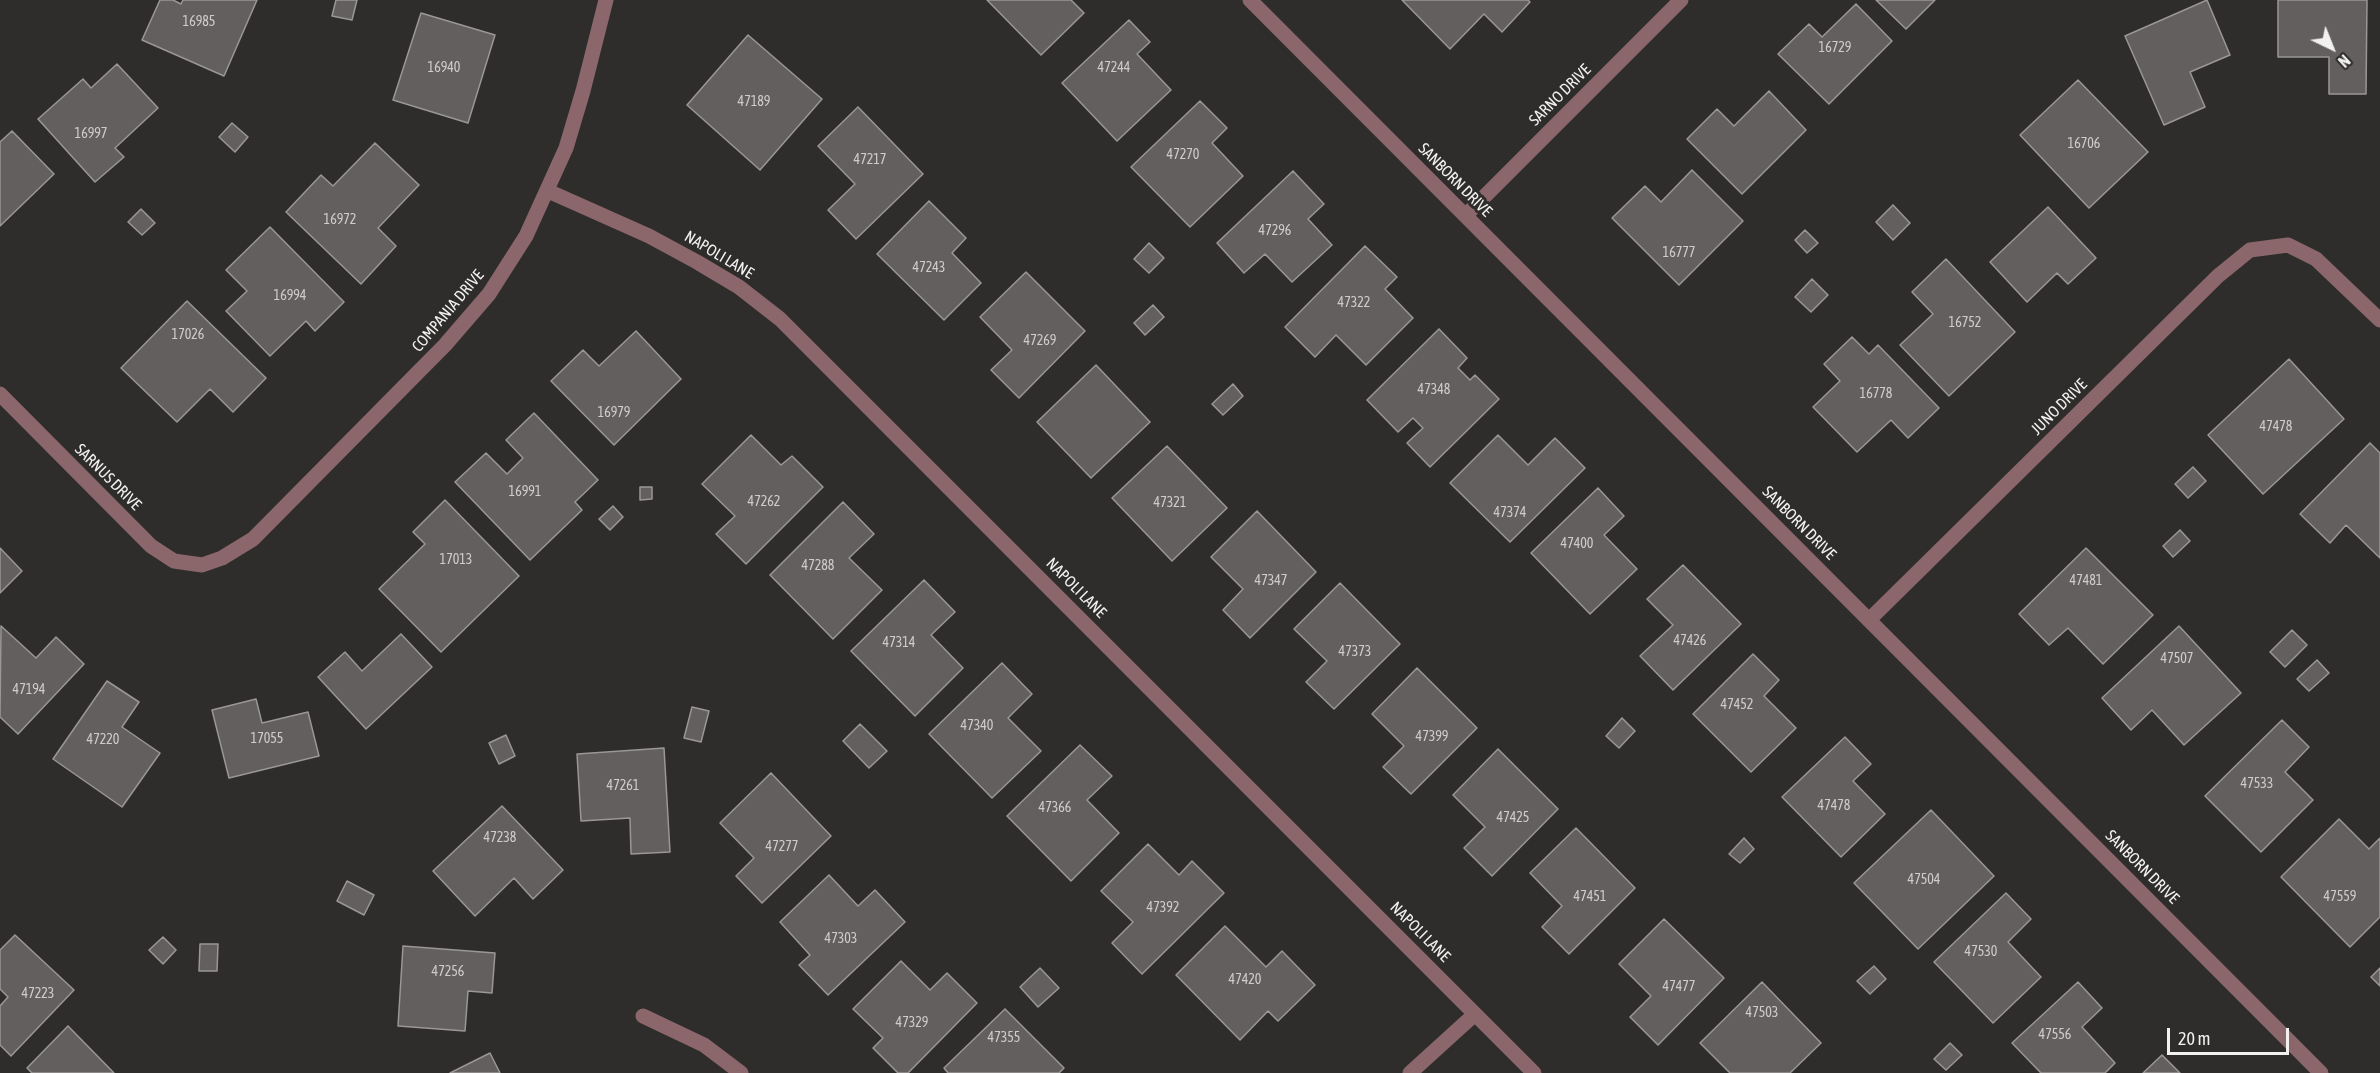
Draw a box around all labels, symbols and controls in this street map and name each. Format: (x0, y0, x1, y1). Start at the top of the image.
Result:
house number: 16985 (183, 14, 215, 30)
north arrow (2302, 18, 2362, 78)
house number: 16729 (1819, 40, 1851, 56)
text: N (2335, 51, 2354, 71)
house number: 16940 (428, 60, 460, 76)
house number: 47244 (1098, 60, 1130, 76)
street label: SARNO DRIVE (1525, 60, 1595, 130)
house number: 47189 (738, 94, 770, 110)
house number: 16997 (75, 126, 107, 142)
house number: 16706 (2068, 136, 2100, 152)
street label: SANBORN DRIVE (1414, 139, 1496, 221)
house number: 47270 (1167, 147, 1199, 163)
house number: 47217 (854, 152, 886, 168)
house number: 16972 (324, 212, 356, 228)
house number: 47296 (1259, 223, 1291, 239)
street label: NAPOLI LANE (681, 227, 757, 283)
house number: 16777 (1663, 245, 1695, 261)
house number: 47243 (913, 260, 945, 276)
street label: COMPANIA DRIVE (408, 266, 488, 356)
house number: 16994 (274, 288, 306, 304)
house number: 47322 (1338, 295, 1370, 311)
house number: 16752 (1949, 315, 1981, 331)
house number: 17026 (172, 327, 204, 343)
house number: 47269 (1024, 333, 1056, 349)
street label: JUNO DRIVE (2027, 375, 2091, 439)
house number: 47348 (1418, 382, 1450, 398)
house number: 16778 (1860, 386, 1892, 402)
house number: 16979 (598, 405, 630, 421)
house number: 47478 (2260, 419, 2292, 435)
street label: SARNUS DRIVE (71, 440, 145, 514)
street label: SANBORN DRIVE (1758, 482, 1840, 564)
house number: 16991 (509, 484, 541, 500)
house number: 47262 (748, 494, 780, 510)
house number: 47321 (1154, 495, 1186, 511)
house number: 47374 (1494, 505, 1526, 521)
house number: 47400 (1561, 536, 1593, 552)
house number: 17013 (440, 552, 472, 568)
street label: NAPOLI LANE (1042, 554, 1110, 622)
house number: 47288 (802, 558, 834, 574)
house number: 47347 (1255, 573, 1287, 589)
house number: 47481 (2070, 573, 2102, 589)
house number: 47426 (1674, 633, 1706, 649)
house number: 47314 (883, 635, 915, 651)
house number: 47373 (1339, 644, 1371, 660)
house number: 47507 (2161, 651, 2193, 667)
house number: 47194 (13, 682, 45, 698)
house number: 47452 (1721, 697, 1753, 713)
house number: 47340 (961, 718, 993, 734)
house number: 47399 (1416, 729, 1448, 745)
house number: 17055 (251, 731, 283, 747)
house number: 47220 (87, 732, 119, 748)
house number: 47533 (2241, 776, 2273, 792)
house number: 47261 (607, 778, 639, 794)
house number: 47478 (1818, 798, 1850, 814)
house number: 47366 (1039, 800, 1071, 816)
house number: 47425 (1497, 810, 1529, 826)
street label: SANBORN DRIVE (2101, 826, 2183, 908)
house number: 47238 (484, 830, 516, 846)
house number: 47277 (766, 839, 798, 855)
house number: 47504 (1908, 872, 1940, 888)
house number: 47451 (1574, 889, 1606, 905)
house number: 47559 (2324, 889, 2356, 905)
street label: NAPOLI LANE (1386, 898, 1454, 966)
house number: 47392 (1147, 900, 1179, 916)
house number: 47303 (825, 931, 857, 947)
house number: 47530 (1965, 944, 1997, 960)
house number: 47256 (432, 964, 464, 980)
house number: 47420 (1229, 972, 1261, 988)
house number: 47477 (1663, 979, 1695, 995)
house number: 47223 (22, 986, 54, 1002)
house number: 47503 (1746, 1005, 1778, 1021)
house number: 47329 (896, 1015, 928, 1031)
scale bar (2170, 1016, 2292, 1054)
house number: 47556 (2039, 1027, 2071, 1043)
text: 20 m (2178, 1028, 2210, 1049)
house number: 47355 (988, 1030, 1020, 1046)

